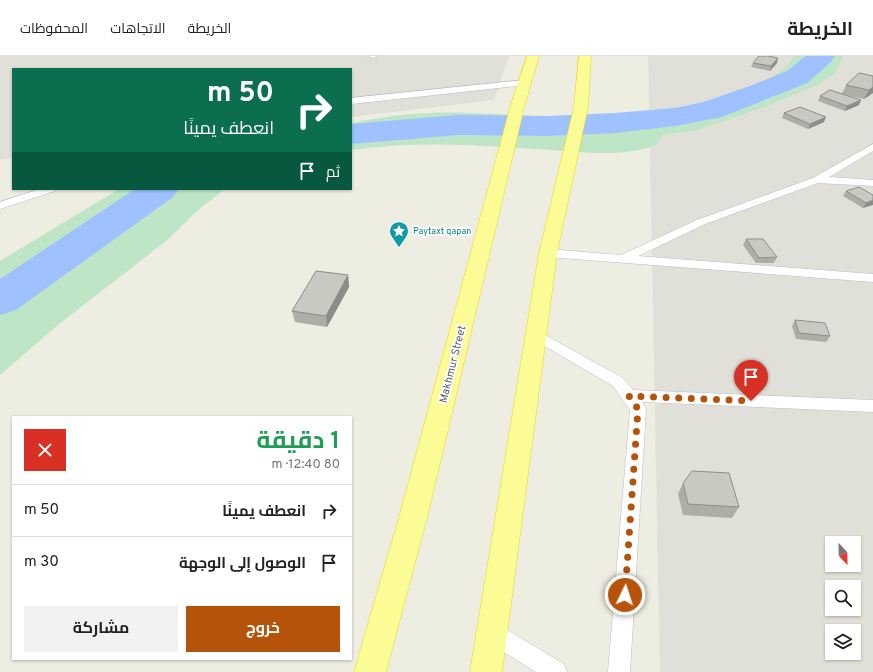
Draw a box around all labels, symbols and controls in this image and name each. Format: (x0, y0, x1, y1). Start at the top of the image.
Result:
text: الخريطة (787, 18, 853, 42)
text: المحفوظات (20, 21, 88, 38)
text: الاتجاهات (110, 21, 166, 38)
text: الخريطة (188, 21, 231, 38)
text: 50 m (207, 76, 274, 112)
icon: right (288, 84, 340, 136)
text: انعطف يمينًا (183, 118, 274, 141)
icon: arrive (296, 160, 318, 182)
text: ثم (326, 164, 340, 183)
place icon: Paytaxt qapan (388, 220, 410, 248)
place label: Paytaxt qapan (413, 226, 471, 237)
street label: Makhmur Street (437, 324, 469, 404)
pin (734, 360, 768, 401)
icon: arrive (740, 366, 762, 388)
text: 1 دقيقة (257, 427, 340, 457)
button: close (24, 429, 66, 471)
text: 80 m · 12:40 (271, 457, 340, 473)
icon: right (318, 500, 340, 522)
text: 50 m (24, 501, 59, 520)
text: انعطف يمينًا (222, 503, 306, 522)
north arrow (825, 536, 861, 572)
map controls (825, 536, 861, 660)
icon: arrive (318, 552, 340, 574)
text: 30 m (24, 553, 59, 572)
text: الوصول إلى الوجهة (179, 555, 306, 574)
position arrow (604, 574, 646, 616)
button: search (825, 580, 861, 616)
button: مشاركة (24, 606, 178, 652)
button: خروج (186, 606, 340, 652)
button: layers (825, 624, 861, 660)

